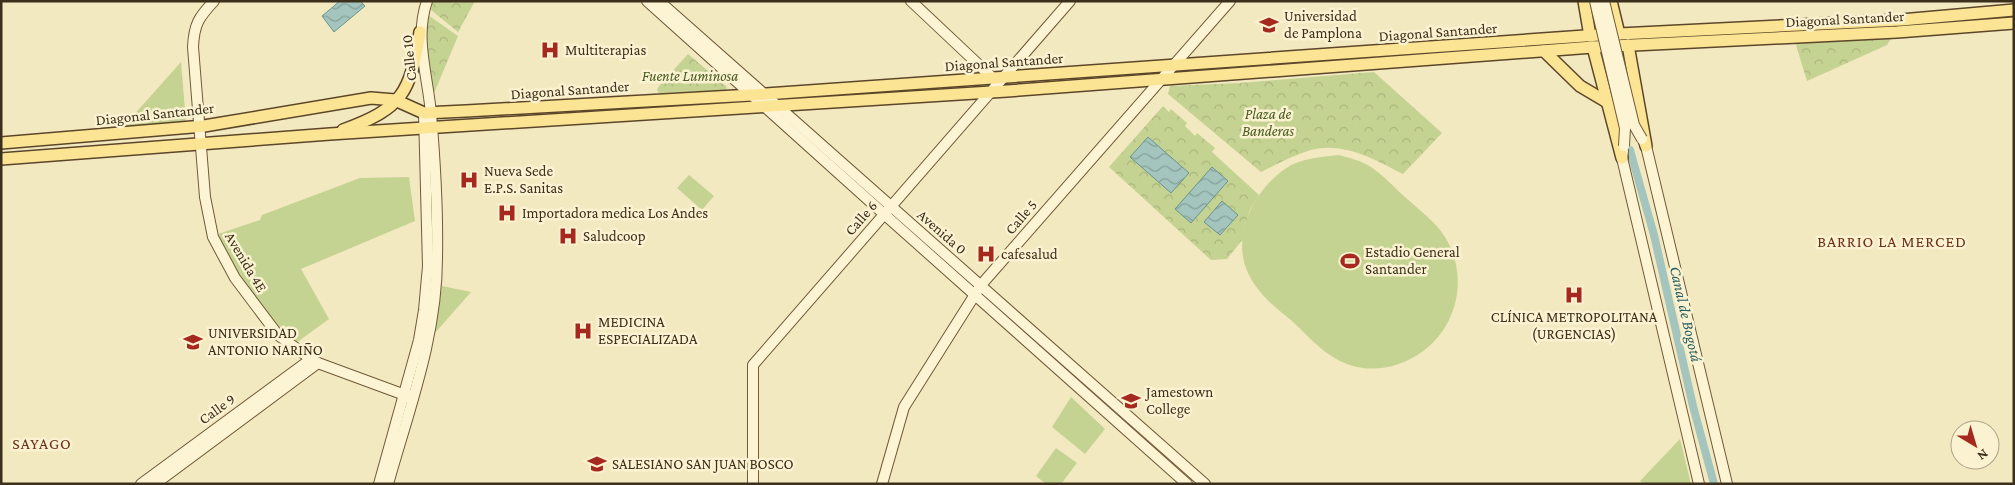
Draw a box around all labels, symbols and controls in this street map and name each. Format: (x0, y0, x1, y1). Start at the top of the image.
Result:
place label: Universidad de Pamplona (1284, 8, 1362, 42)
street label: Diagonal Santander (1785, 8, 1906, 31)
school or university icon: Universidad de Pamplona (1258, 14, 1280, 36)
street label: Diagonal Santander (1378, 20, 1499, 45)
street label: Calle 10 (399, 34, 419, 82)
hospital icon: Multiterapias (539, 39, 561, 61)
place label: Multiterapias (565, 42, 646, 59)
street label: Diagonal Santander (944, 50, 1065, 75)
park label: Fuente Luminosa (642, 68, 738, 84)
street label: Diagonal Santander (510, 78, 631, 103)
street label: Diagonal Santander (95, 100, 216, 129)
park label: Plaza de Banderas (1242, 106, 1294, 139)
place label: Nueva Sede E.P.S. Sanitas (484, 163, 563, 196)
hospital icon: Nueva Sede E.P.S. Sanitas (458, 169, 480, 191)
street label: Calle 6 (842, 197, 880, 239)
street label: Calle 5 (1002, 197, 1040, 237)
hospital icon: Importadora medica Los Andes (496, 202, 518, 224)
place label: Importadora medica Los Andes (522, 205, 708, 222)
street label: Avenida 0 (914, 206, 970, 258)
hospital icon: Saludcoop (557, 225, 579, 247)
place label: Saludcoop (583, 228, 646, 245)
street label: Avenida 4E (222, 229, 270, 295)
district label: BARRIO LA MERCED (1817, 233, 1967, 250)
hospital icon: cafesalud (975, 243, 997, 265)
place label: Estadio General Santander (1365, 244, 1460, 277)
place label: cafesalud (1001, 246, 1058, 262)
sports icon: Estadio General Santander (1339, 250, 1361, 272)
water label: Canal de Bogotá (1666, 264, 1705, 364)
hospital icon: CLÍNICA METROPOLITANA (URGENCIAS) (1563, 284, 1585, 306)
place label: CLÍNICA METROPOLITANA (URGENCIAS) (1491, 309, 1658, 343)
place label: MEDICINA ESPECIALIZADA (598, 314, 698, 347)
hospital icon: MEDICINA ESPECIALIZADA (572, 320, 594, 342)
place label: UNIVERSIDAD ANTONIO NARIÑO (208, 325, 323, 358)
school or university icon: UNIVERSIDAD ANTONIO NARIÑO (182, 331, 204, 353)
place label: Jamestown College (1144, 384, 1213, 418)
school or university icon: Jamestown College (1120, 390, 1142, 412)
street label: Calle 9 (196, 391, 238, 427)
north arrow (1950, 420, 2000, 470)
district label: SAYAGO (12, 435, 72, 452)
text: N (1974, 446, 1992, 465)
school or university icon: SALESIANO SAN JUAN BOSCO (586, 453, 608, 475)
place label: SALESIANO SAN JUAN BOSCO (612, 456, 794, 473)

